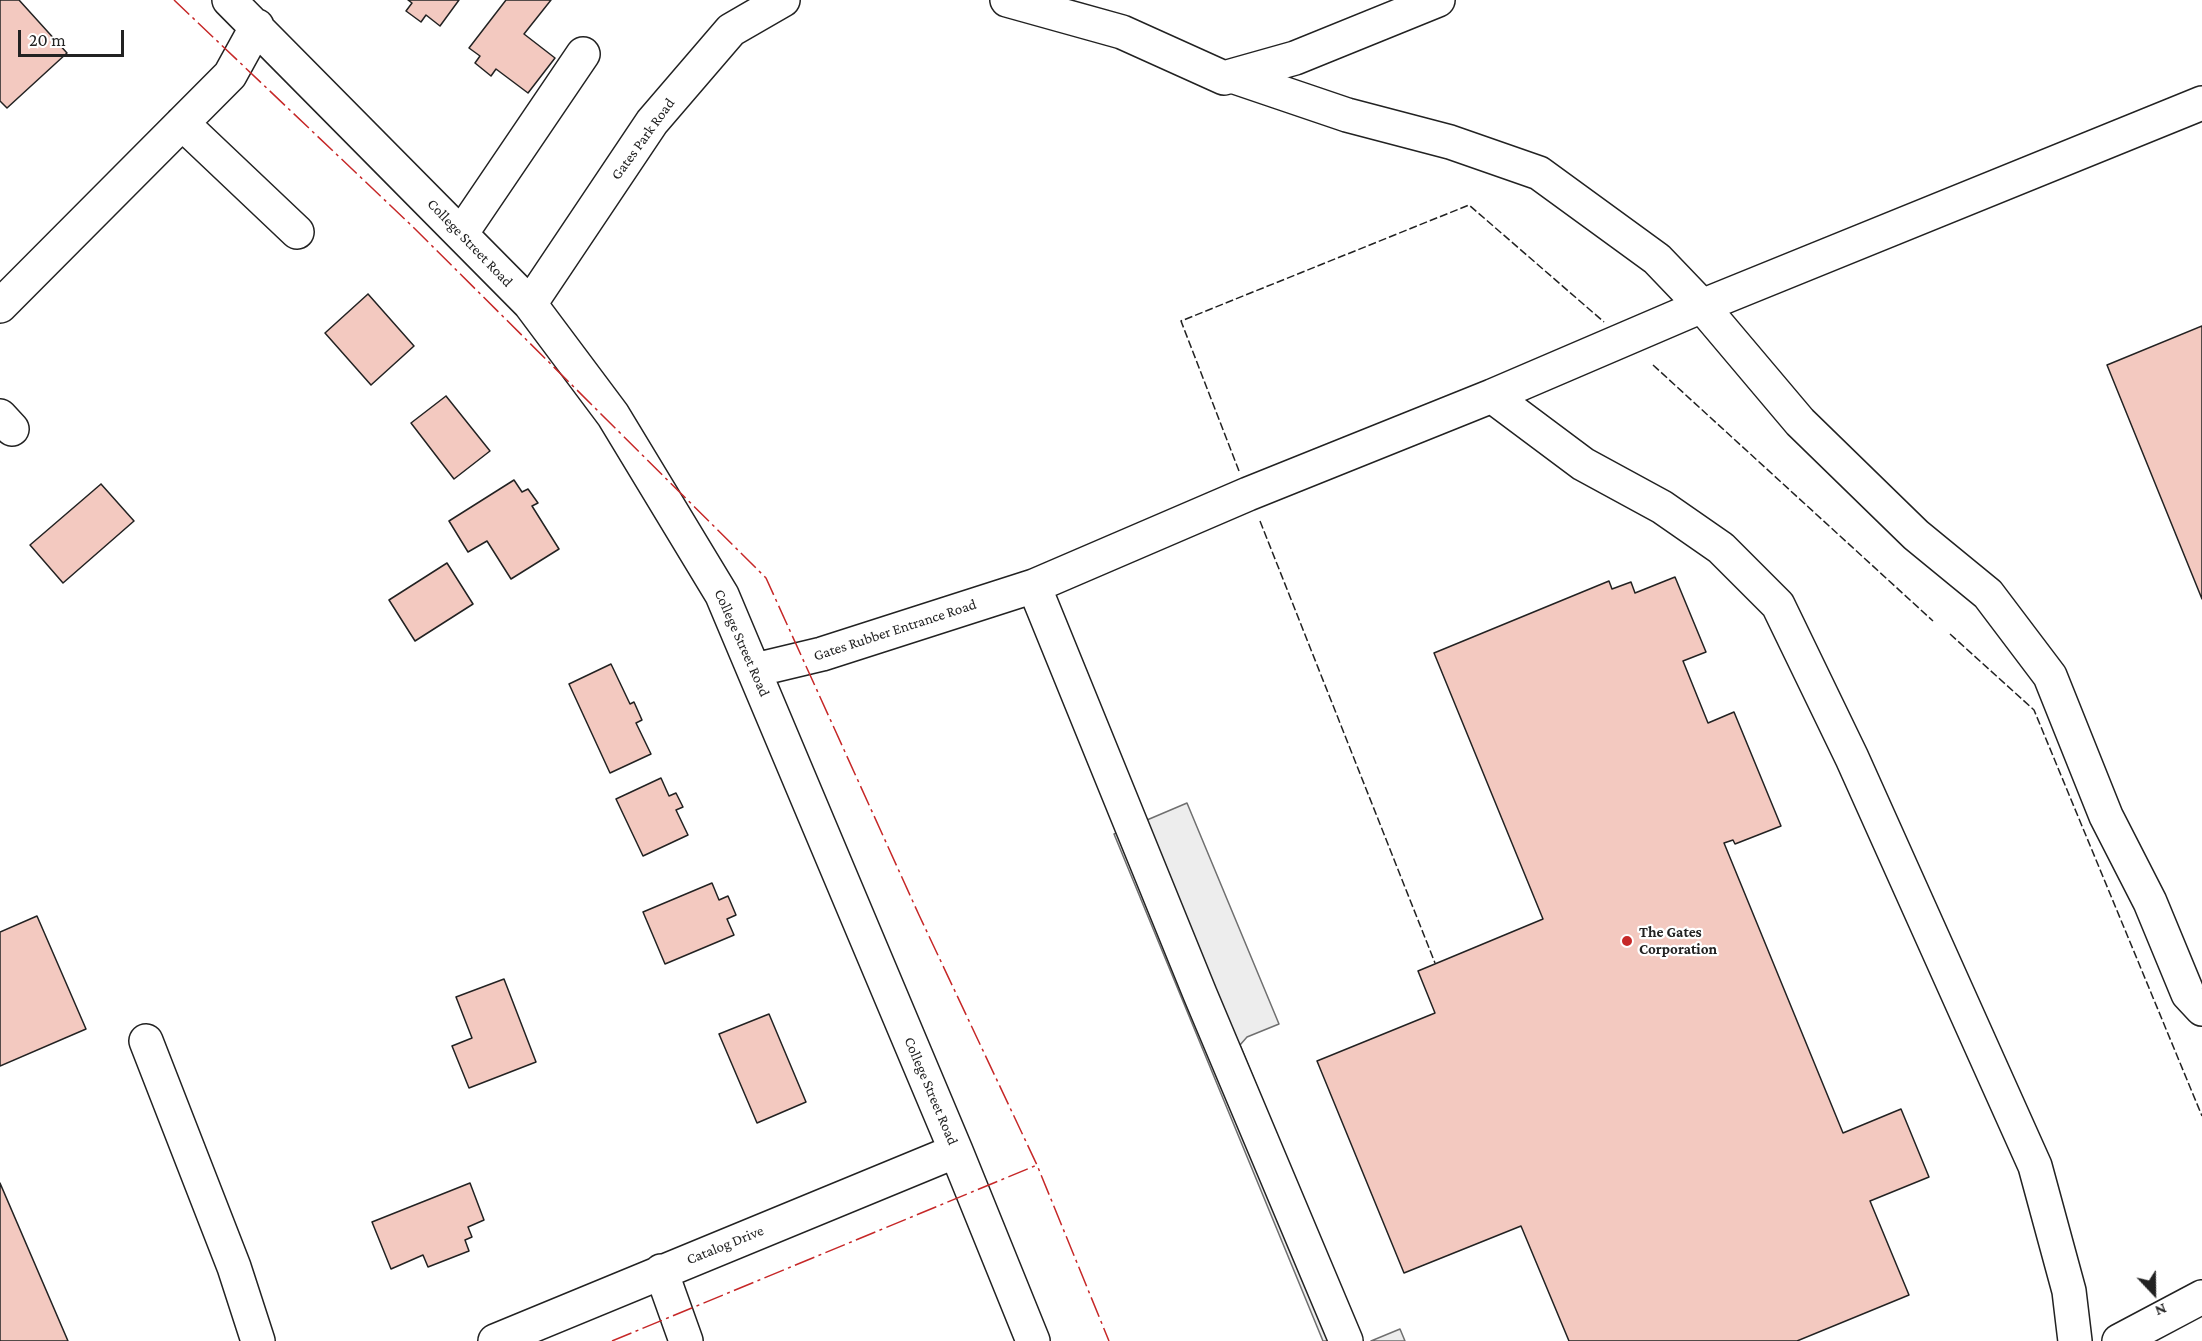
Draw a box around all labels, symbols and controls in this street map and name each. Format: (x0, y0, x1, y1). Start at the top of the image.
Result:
scale bar (21, 18, 128, 56)
text: 20 m (29, 30, 66, 50)
street label: Gates Park Road (607, 95, 679, 183)
street label: College Street Road (423, 195, 517, 291)
street label: College Street Road (710, 587, 774, 699)
street label: Gates Rubber Entrance Road (811, 595, 979, 665)
place label: The Gates Corporation (1639, 923, 1717, 958)
marker: The Gates Corporation (1620, 934, 1634, 948)
street label: College Street Road (900, 1034, 962, 1148)
street label: Catalog Drive (684, 1221, 766, 1269)
north arrow (2124, 1263, 2184, 1323)
text: N (2153, 1300, 2169, 1320)

